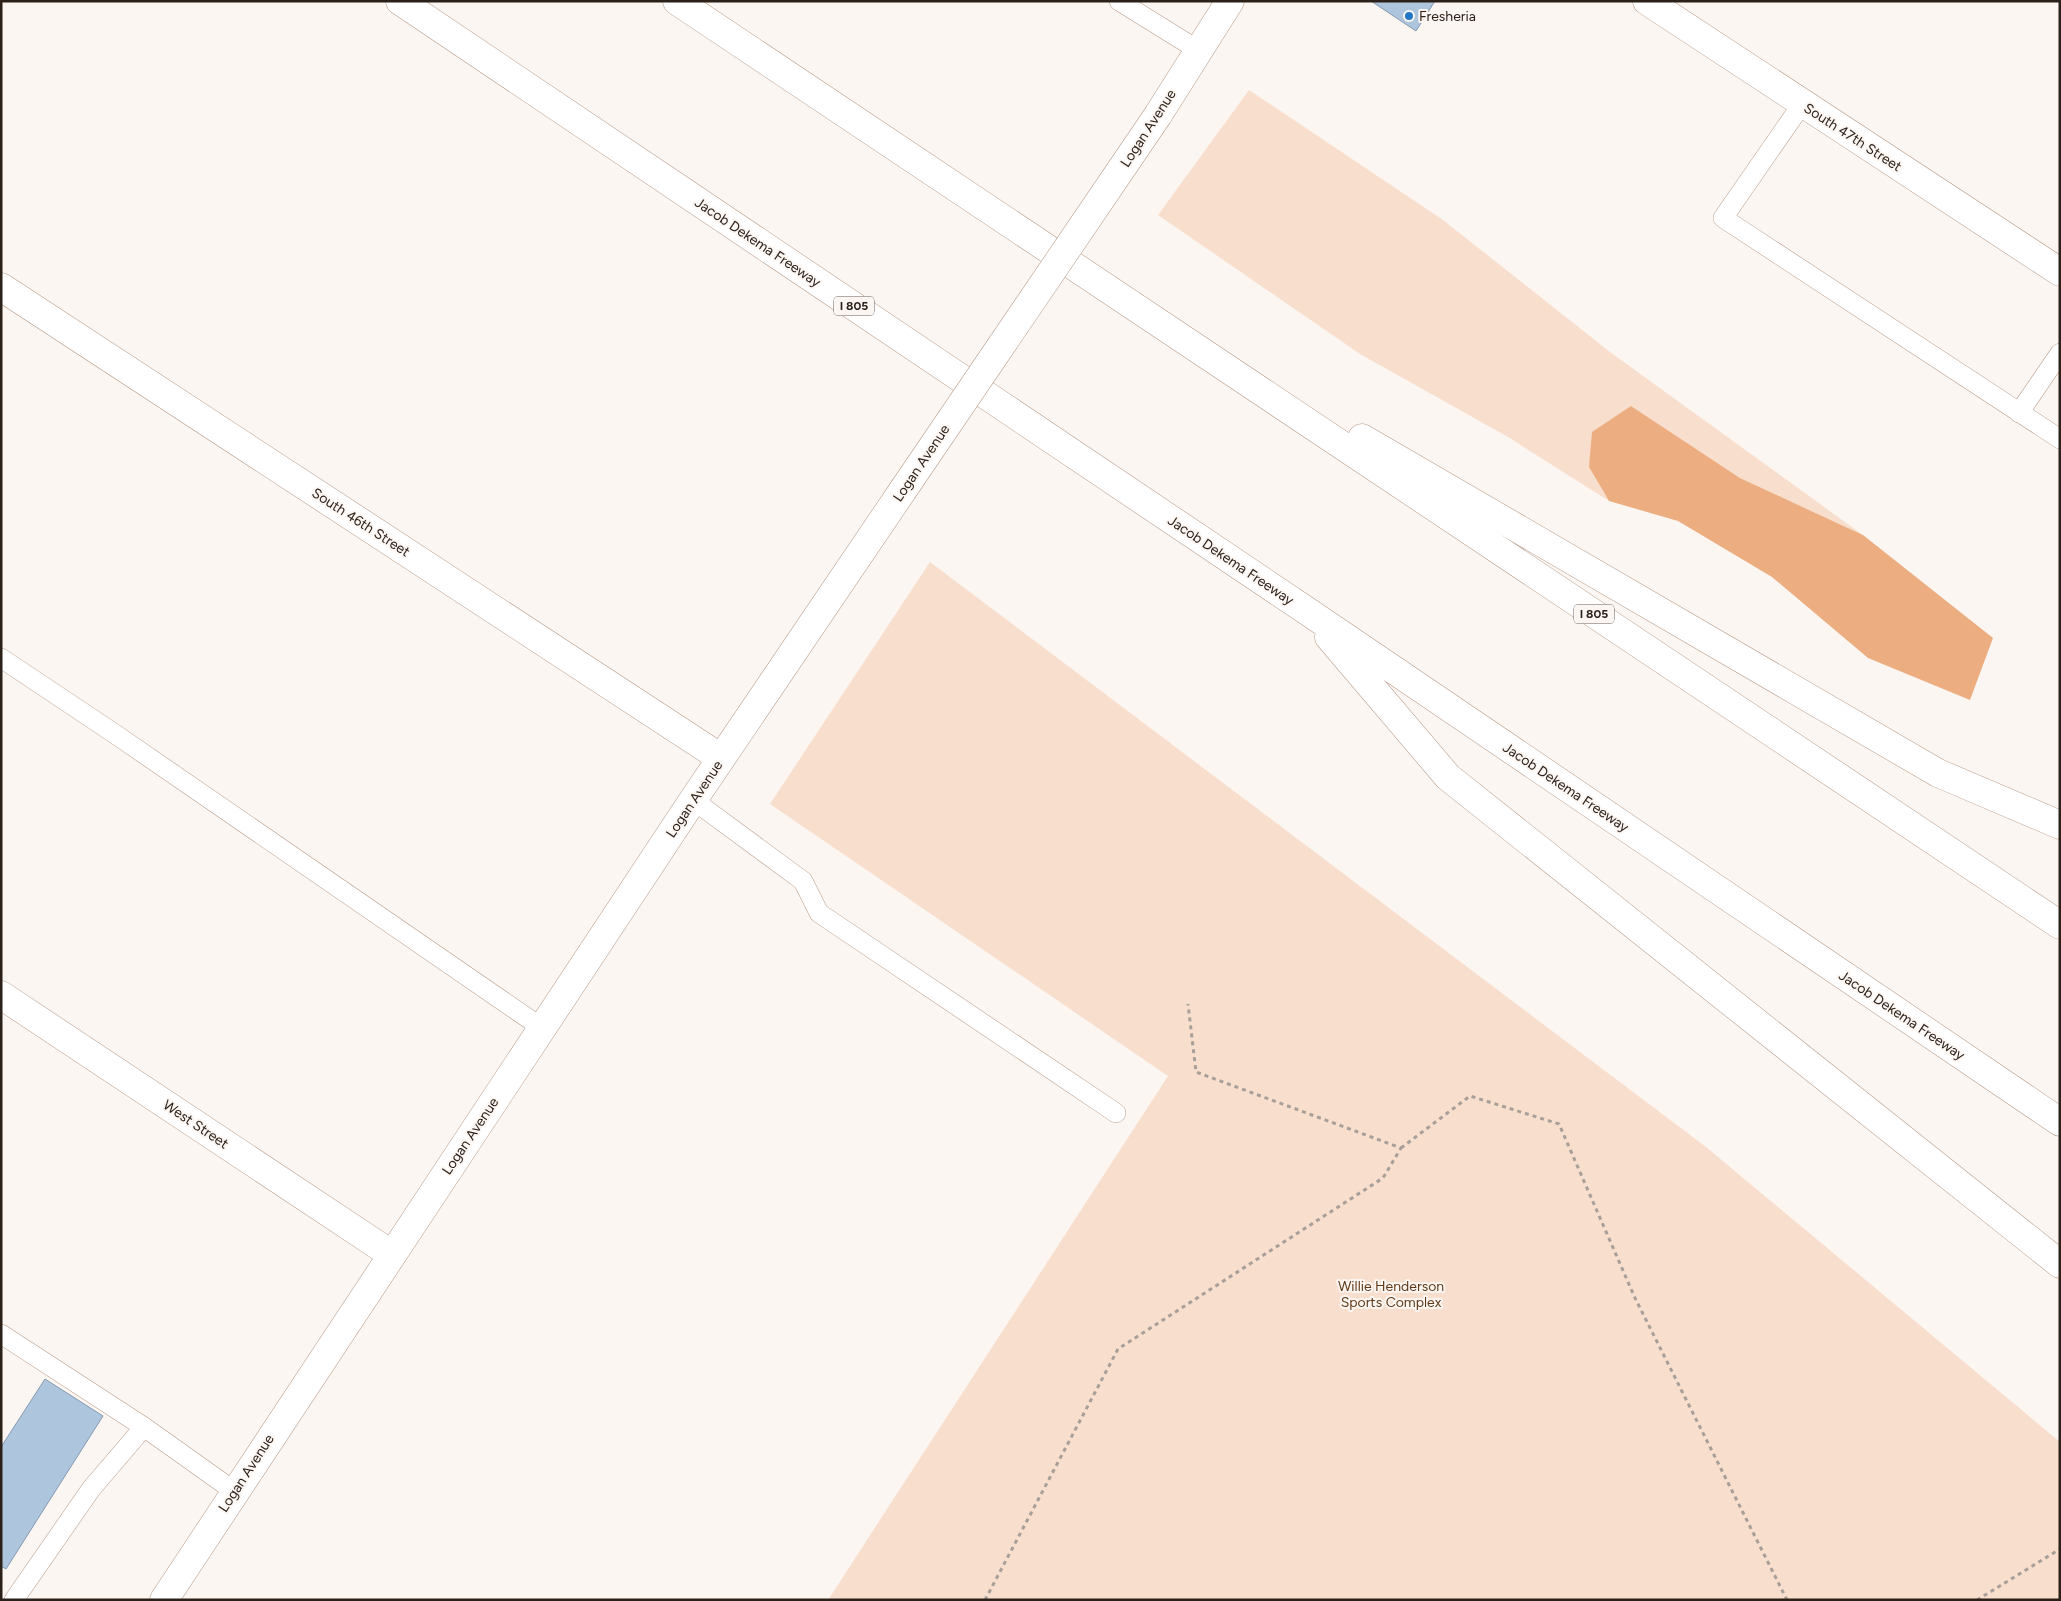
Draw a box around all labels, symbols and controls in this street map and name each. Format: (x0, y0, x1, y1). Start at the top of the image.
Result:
place label: Fresheria (1419, 8, 1476, 25)
marker: Fresheria (1403, 10, 1415, 22)
street label: Logan Avenue (1117, 86, 1180, 170)
street label: South 47th Street (1801, 99, 1905, 175)
street label: Jacob Dekema Freeway (691, 194, 824, 291)
road number: I 805 (834, 296, 874, 316)
street label: Logan Avenue (889, 421, 954, 505)
street label: South 46th Street (309, 484, 413, 560)
street label: Jacob Dekema Freeway (1164, 512, 1297, 609)
road number: I 805 (1574, 604, 1614, 624)
street label: Jacob Dekema Freeway (1499, 739, 1632, 836)
street label: Logan Avenue (662, 757, 727, 841)
street label: Jacob Dekema Freeway (1835, 967, 1968, 1064)
street label: Logan Avenue (438, 1094, 503, 1178)
street label: West Street (160, 1096, 232, 1152)
park label: Willie Henderson Sports Complex (1338, 1278, 1444, 1311)
street label: Logan Avenue (215, 1431, 278, 1515)

